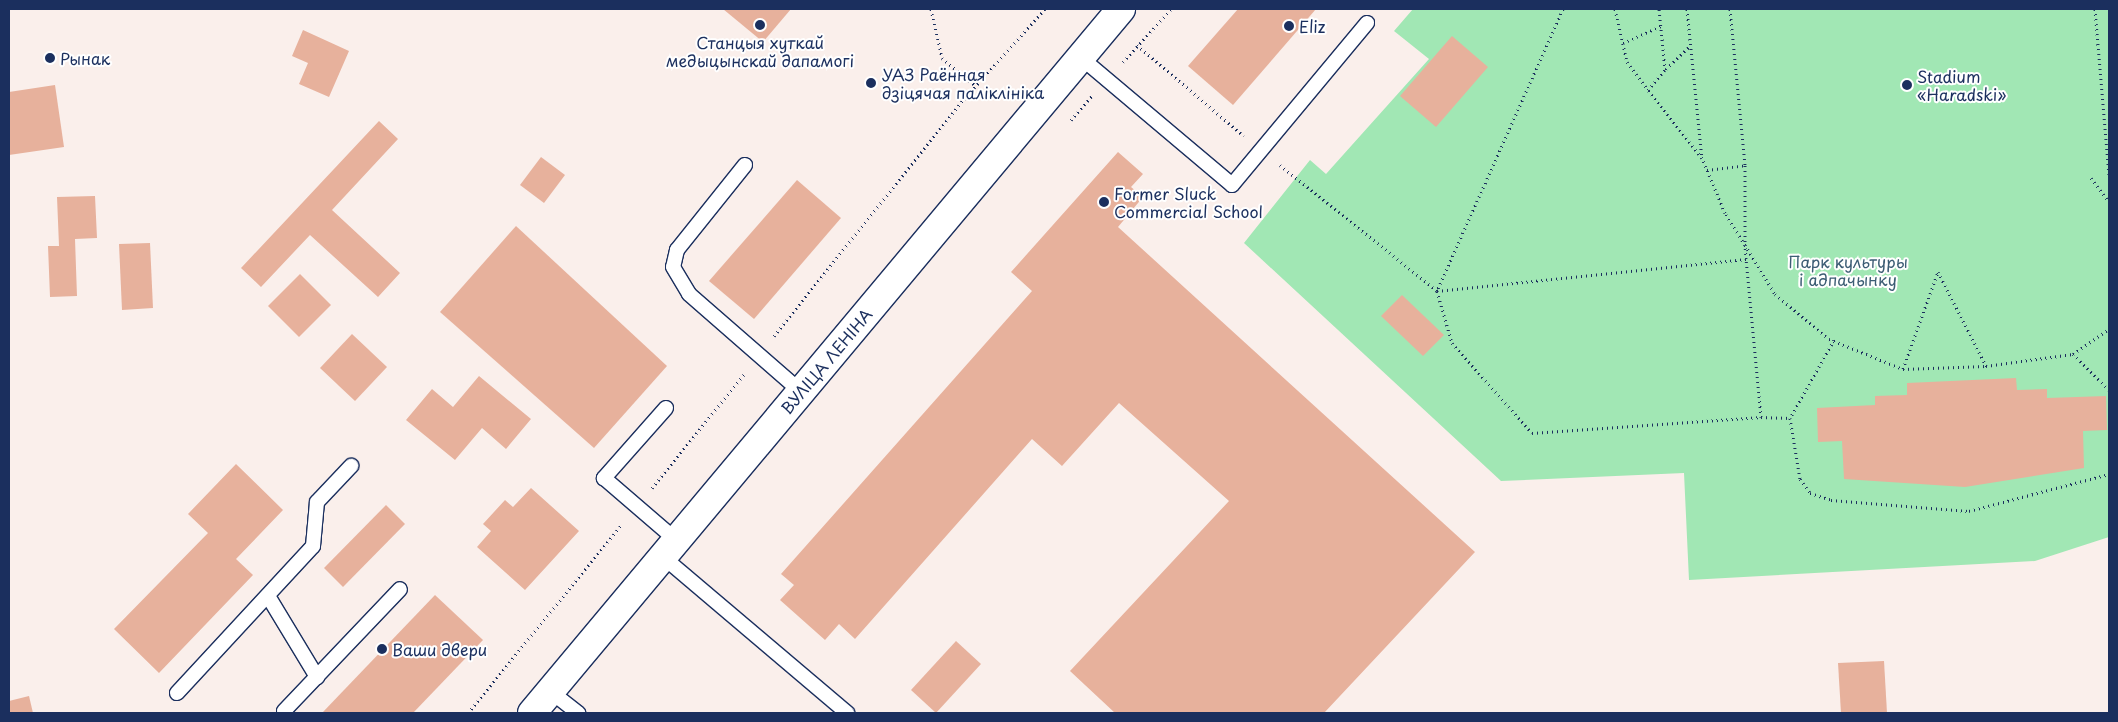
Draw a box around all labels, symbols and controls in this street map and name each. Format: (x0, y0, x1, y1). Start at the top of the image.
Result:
place label: Eliz (1299, 16, 1325, 36)
marker: Станцыя хуткай медыцынскай дапамогі (754, 19, 766, 31)
marker: Eliz (1283, 20, 1295, 32)
place label: Станцыя хуткай медыцынскай дапамогі (665, 32, 855, 70)
place label: Рынак (60, 48, 110, 68)
marker: Рынак (44, 52, 56, 64)
place label: УАЗ Раённая дзіцячая паліклініка (882, 64, 1044, 102)
place label: Stadium «Haradski» (1917, 66, 2007, 104)
marker: УАЗ Раённая дзіцячая паліклініка (864, 76, 878, 90)
marker: Stadium «Haradski» (1901, 79, 1913, 91)
place label: Former Sluck Commercial School (1114, 183, 1262, 221)
marker: Former Sluck Commercial School (1098, 196, 1110, 208)
park label: Парк культуры і адпачынку (1788, 251, 1908, 289)
street label: ВУЛІЦА ЛЕНІНА (776, 304, 876, 418)
place label: Ваши двери (392, 639, 487, 659)
marker: Ваши двери (376, 643, 388, 655)

